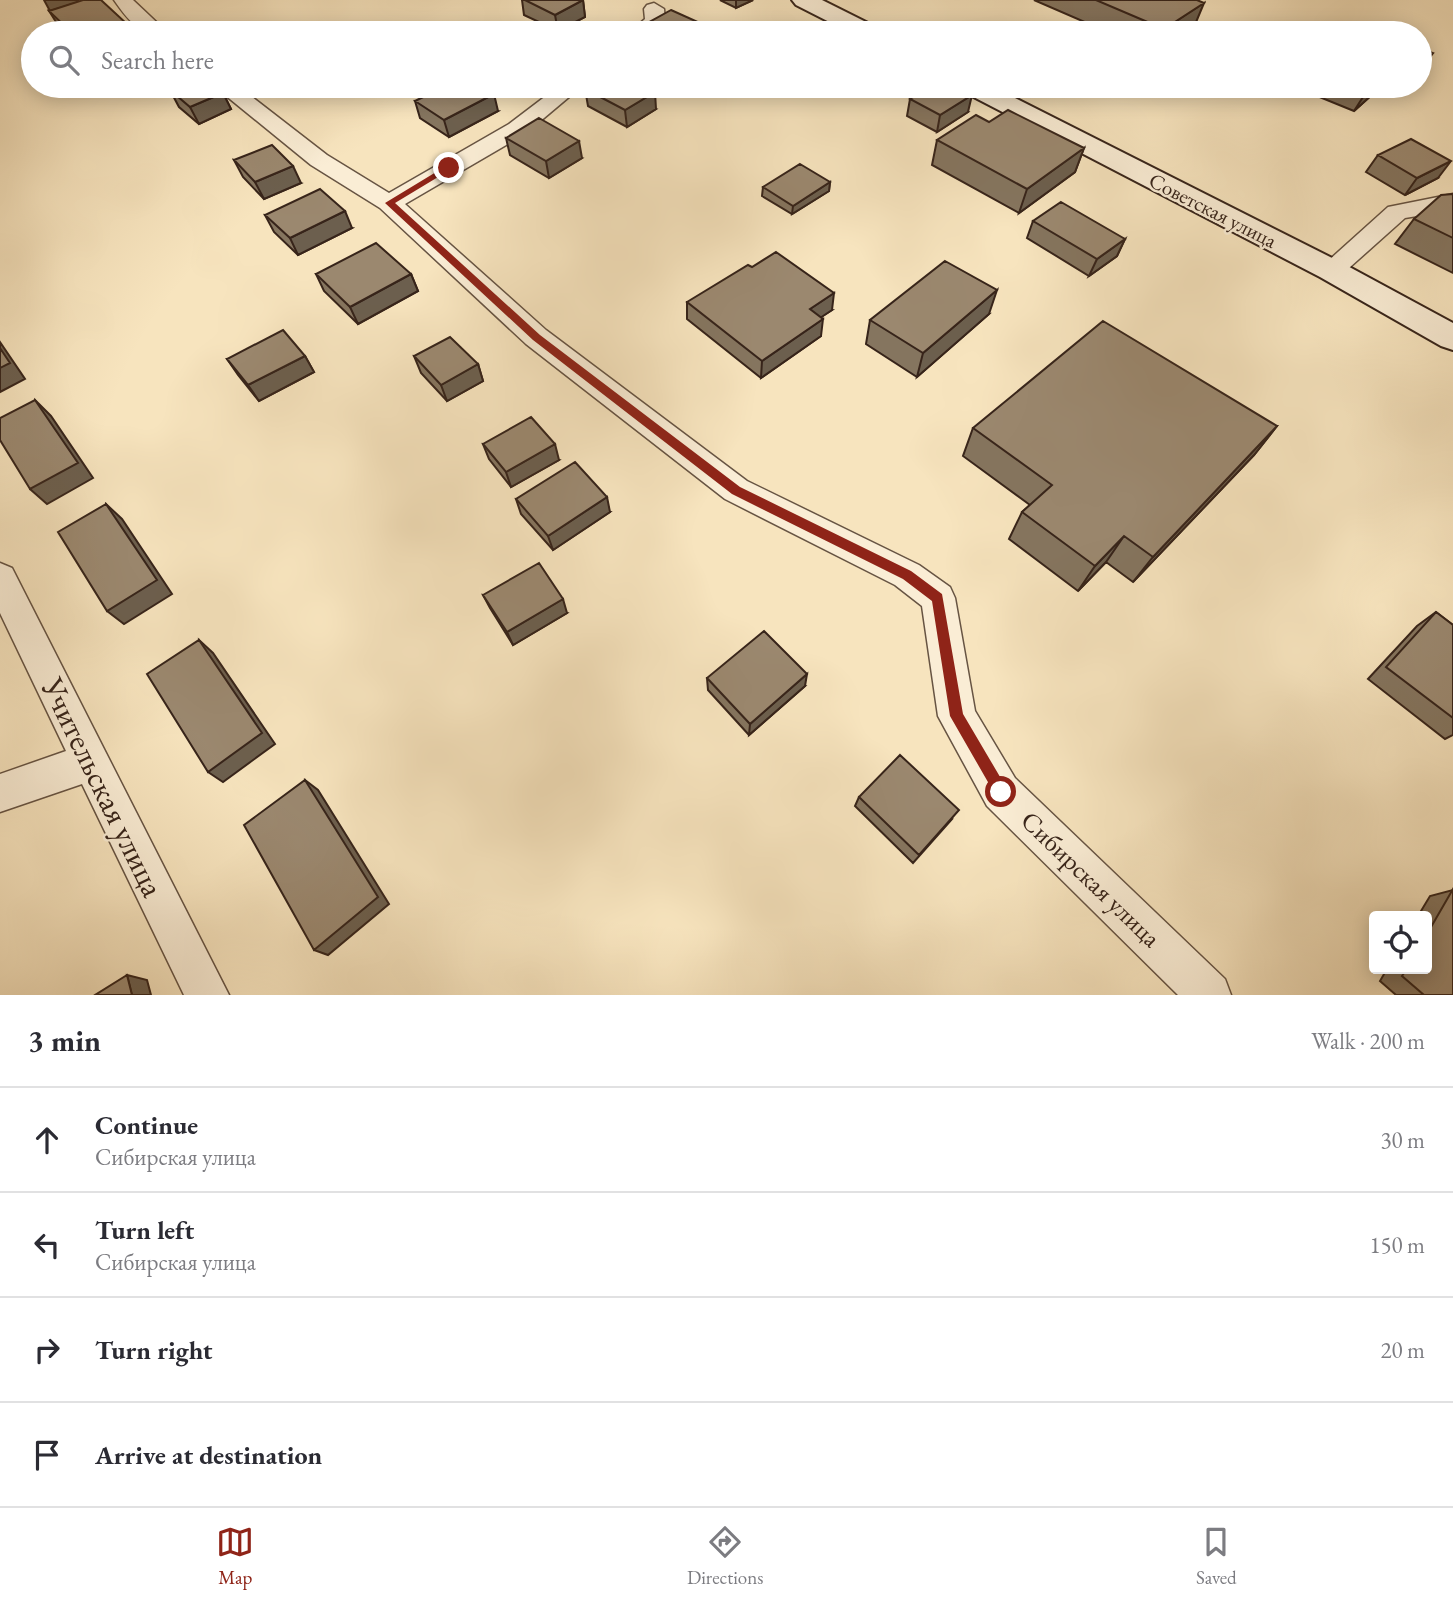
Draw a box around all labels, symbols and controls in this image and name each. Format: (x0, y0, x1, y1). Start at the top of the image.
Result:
search box (21, 21, 1432, 98)
icon: search (45, 41, 83, 79)
text: Search here (101, 43, 214, 77)
route end (433, 152, 464, 183)
street label: Советская улица (1145, 166, 1282, 254)
street label: Учительская улица (31, 670, 174, 904)
route start (985, 776, 1016, 807)
street label: Сибирская улица (1014, 804, 1169, 955)
map controls (1369, 911, 1432, 974)
button: locate (1369, 911, 1432, 974)
text: 3 min (28, 1021, 101, 1060)
text: Walk · 200 m (1311, 1026, 1425, 1056)
text: Continue (95, 1108, 198, 1142)
icon: ahead (28, 1121, 66, 1159)
text: 30 m (1380, 1125, 1425, 1155)
text: Сибирская улица (95, 1142, 256, 1172)
text: Turn left (95, 1213, 194, 1247)
icon: left (28, 1226, 66, 1264)
text: 150 m (1369, 1230, 1425, 1260)
text: Сибирская улица (95, 1247, 256, 1277)
icon: right (28, 1331, 66, 1369)
text: Turn right (95, 1333, 213, 1367)
text: 20 m (1380, 1335, 1425, 1365)
icon: arrive (28, 1436, 66, 1474)
text: Arrive at destination (95, 1438, 322, 1472)
tab: Map (216, 1523, 254, 1590)
tab: Directions (687, 1523, 763, 1590)
tab: Saved (1196, 1523, 1237, 1590)

